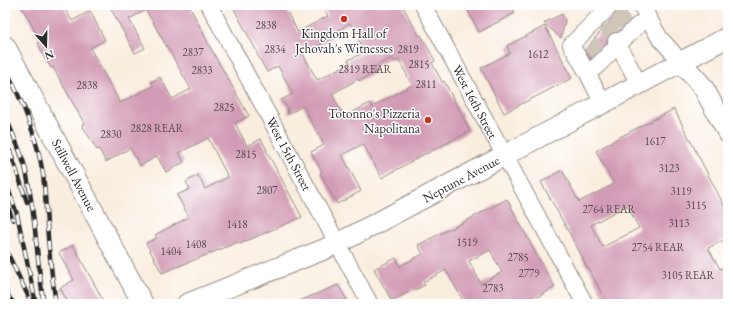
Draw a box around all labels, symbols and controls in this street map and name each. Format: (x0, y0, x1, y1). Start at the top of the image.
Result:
marker: Kingdom Hall of Jehovah's Witnesses (339, 14, 349, 24)
house number: 2838 (255, 18, 277, 32)
place label: Kingdom Hall of Jehovah's Witnesses (294, 25, 393, 57)
north arrow (26, 26, 66, 66)
house number: 2834 (264, 42, 286, 56)
house number: 2819 (397, 42, 419, 56)
house number: 2837 (182, 45, 204, 59)
text: N (43, 47, 56, 64)
house number: 1612 (527, 47, 549, 61)
house number: 2815 (408, 57, 430, 71)
house number: 2819 REAR (339, 62, 392, 76)
street label: West 16th Street (448, 62, 502, 142)
house number: 2833 (191, 63, 213, 77)
house number: 2811 (415, 77, 437, 91)
house number: 2838 (76, 78, 98, 92)
house number: 2825 (213, 100, 235, 114)
place label: Totonno's Pizzeria Napolitana (328, 105, 421, 137)
street label: West 15th Street (262, 114, 316, 194)
marker: Totonno's Pizzeria Napolitana (423, 115, 433, 125)
house number: 2828 REAR (131, 121, 184, 135)
house number: 2830 (100, 127, 122, 141)
house number: 1617 (644, 134, 666, 148)
street label: Stillwell Avenue (48, 136, 100, 214)
house number: 2815 (235, 147, 257, 161)
street label: Neptune Avenue (420, 152, 502, 206)
house number: 3123 (658, 161, 680, 175)
house number: 2807 (256, 183, 278, 197)
house number: 3119 (670, 184, 692, 198)
house number: 3115 (685, 198, 707, 212)
house number: 2764 REAR (583, 202, 636, 216)
house number: 3113 (668, 216, 690, 230)
house number: 1418 (226, 217, 248, 231)
house number: 1519 (456, 235, 478, 249)
house number: 1408 (185, 237, 207, 251)
house number: 2754 REAR (632, 240, 685, 254)
house number: 1404 (160, 244, 182, 258)
house number: 2785 (507, 250, 529, 264)
house number: 2779 (518, 266, 540, 280)
house number: 3105 REAR (662, 268, 715, 282)
house number: 2783 (482, 281, 504, 295)

